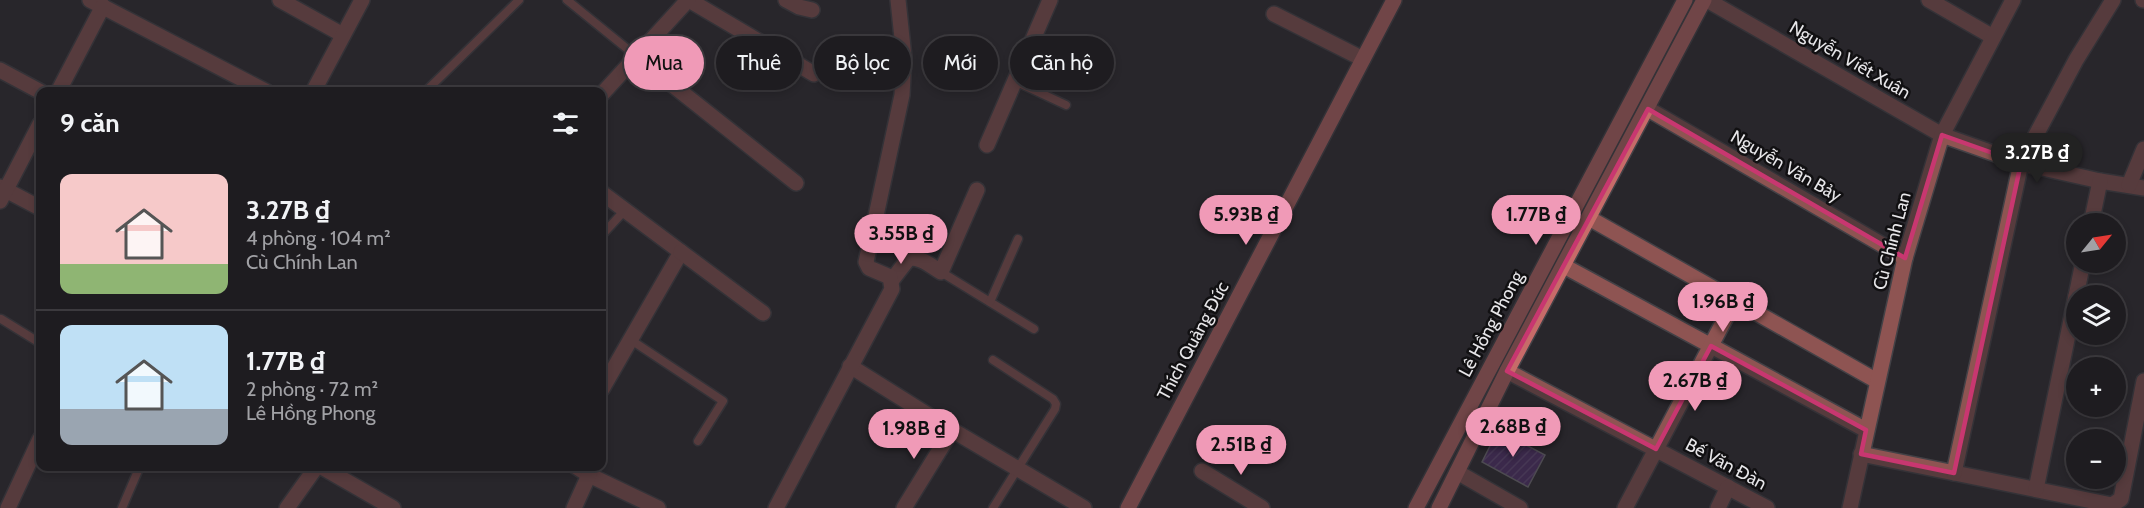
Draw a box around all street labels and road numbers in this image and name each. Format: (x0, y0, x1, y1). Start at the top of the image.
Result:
street label: Nguyễn Viết Xuân (1785, 16, 1915, 104)
street label: Nguyễn Văn Bảy (1727, 125, 1845, 207)
street label: Cù Chính Lan (1868, 190, 1916, 292)
street label: Lê Hồng Phong (1454, 267, 1529, 381)
street label: Thích Quảng Đức (1153, 278, 1233, 404)
street label: Bế Văn Đàn (1682, 433, 1770, 495)

